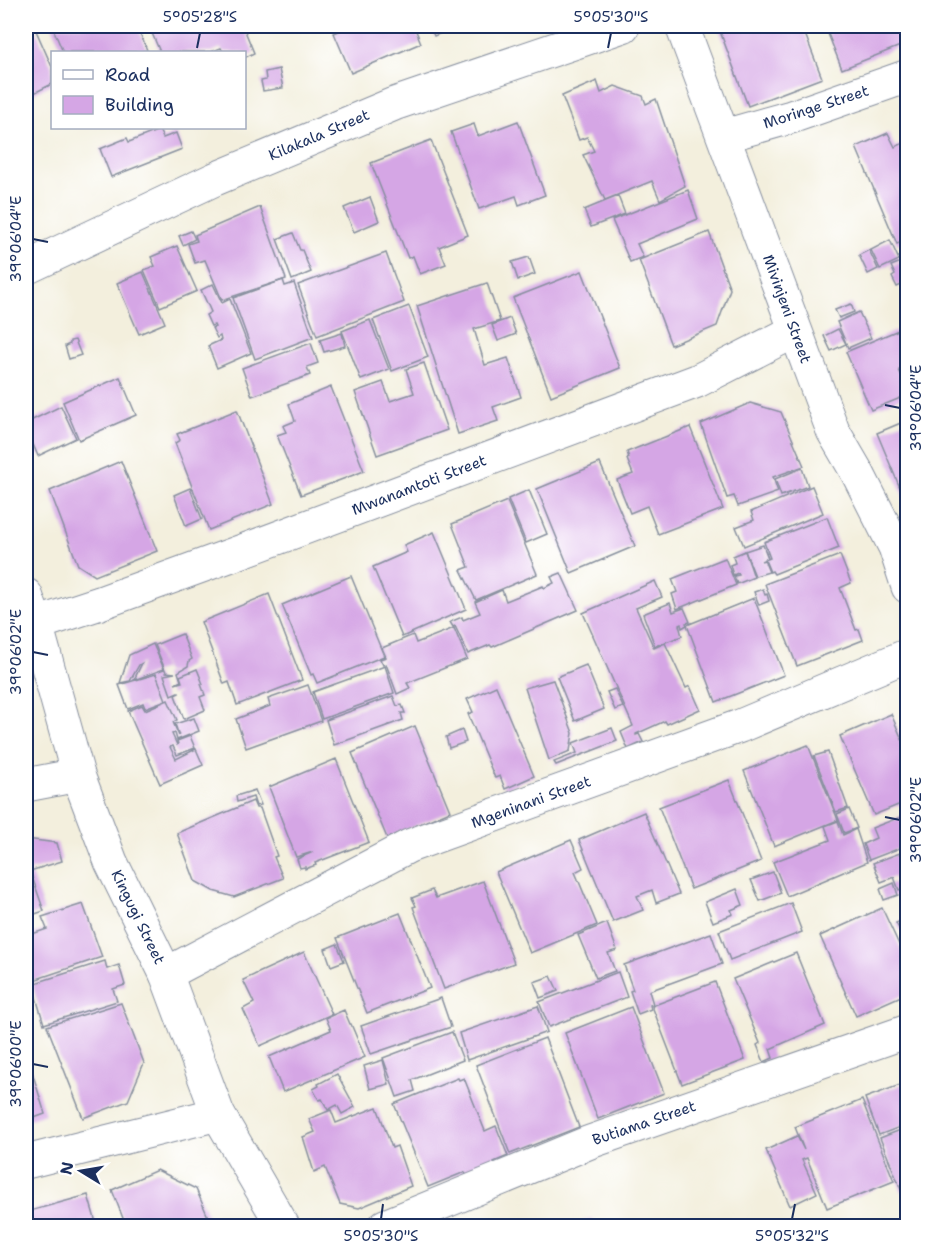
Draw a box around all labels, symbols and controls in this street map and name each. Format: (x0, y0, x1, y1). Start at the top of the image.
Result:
text: 5°05'28"S (163, 7, 237, 27)
text: 5°05'30"S (574, 7, 648, 27)
legend (51, 51, 246, 129)
text: Road (105, 63, 150, 87)
street label: Moringe Street (761, 81, 871, 133)
text: Building (105, 93, 174, 117)
street label: Kilakala Street (265, 105, 373, 165)
text: 39°06'04"E (6, 196, 26, 282)
street label: Mivinjeni Street (758, 252, 816, 366)
text: 39°06'04"E (906, 365, 926, 451)
street label: Mwanamtoti Street (349, 450, 489, 520)
text: 39°06'02"E (6, 609, 26, 695)
street label: Mgeninani Street (468, 771, 594, 833)
text: 39°06'02"E (906, 777, 926, 863)
street label: Kingugi Street (106, 866, 170, 968)
text: 39°06'00"E (6, 1020, 26, 1108)
street label: Butiama Street (590, 1096, 698, 1150)
north arrow (51, 1141, 111, 1201)
text: N (55, 1160, 78, 1176)
text: 5°05'30"S (344, 1226, 418, 1246)
text: 5°05'32"S (755, 1226, 829, 1246)

